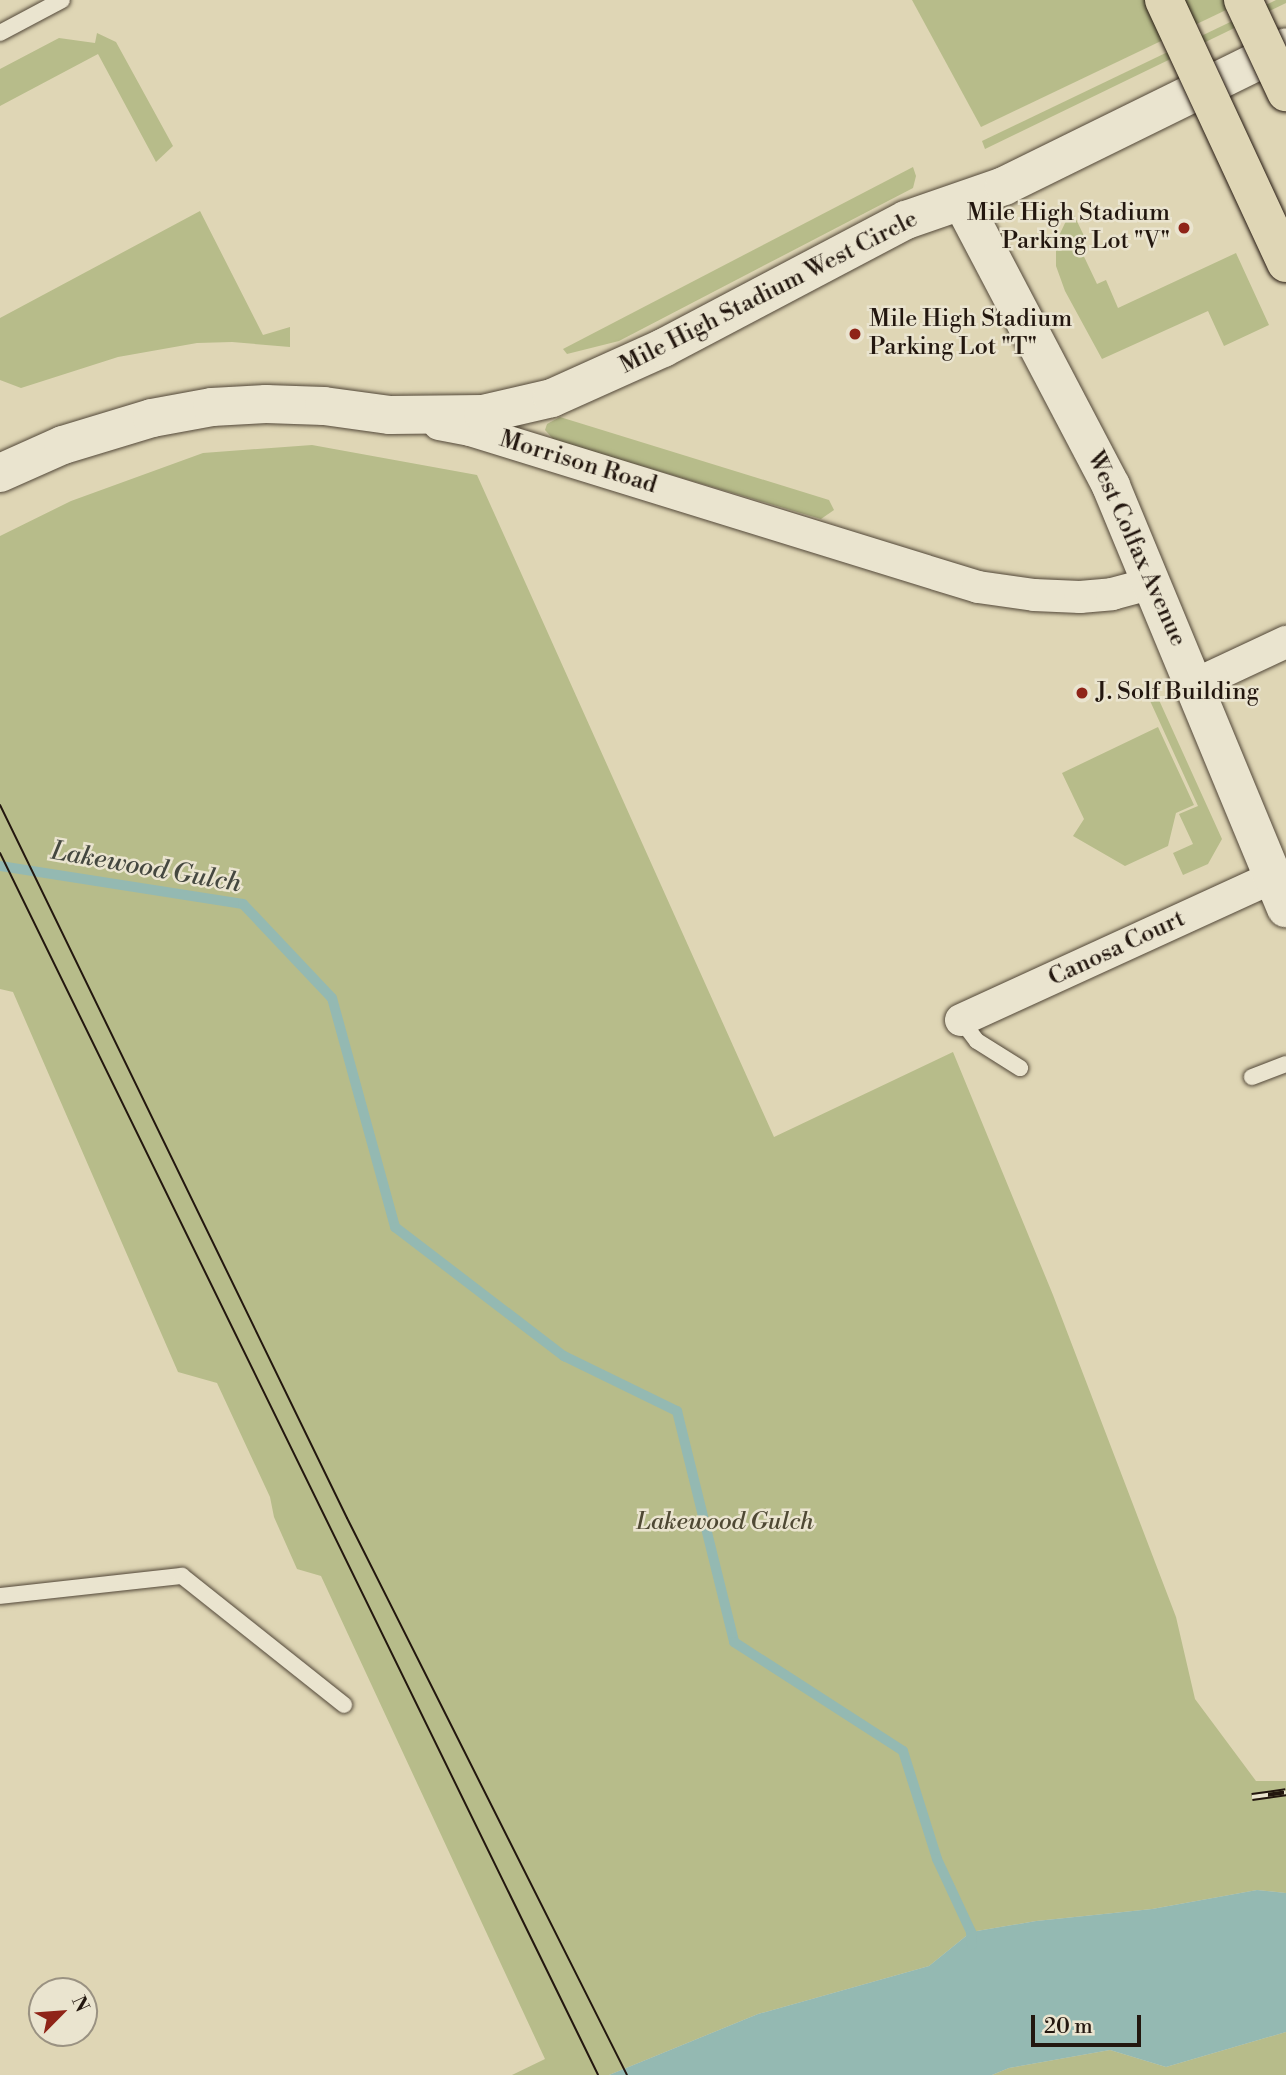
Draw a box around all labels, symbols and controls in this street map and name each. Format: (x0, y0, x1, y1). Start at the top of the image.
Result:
place label: Mile High Stadium Parking Lot "V" (967, 200, 1170, 256)
street label: Mile High Stadium West Circle (615, 205, 923, 381)
marker: Mile High Stadium Parking Lot "V" (1176, 220, 1192, 236)
place label: Mile High Stadium Parking Lot "T" (869, 306, 1072, 362)
marker: Mile High Stadium Parking Lot "T" (847, 326, 863, 342)
street label: Morrison Road (496, 425, 660, 501)
street label: West Colfax Avenue (1080, 447, 1192, 651)
place label: J. Solf Building (1096, 679, 1259, 707)
marker: J. Solf Building (1074, 685, 1090, 701)
water label: Lakewood Gulch (49, 836, 243, 900)
street label: Canosa Court (1044, 905, 1190, 993)
park label: Lakewood Gulch (636, 1509, 814, 1537)
north arrow (28, 1977, 98, 2047)
text: N (66, 1992, 94, 2016)
scale bar (1034, 2002, 1144, 2046)
text: 20 m (1044, 2014, 1093, 2040)

